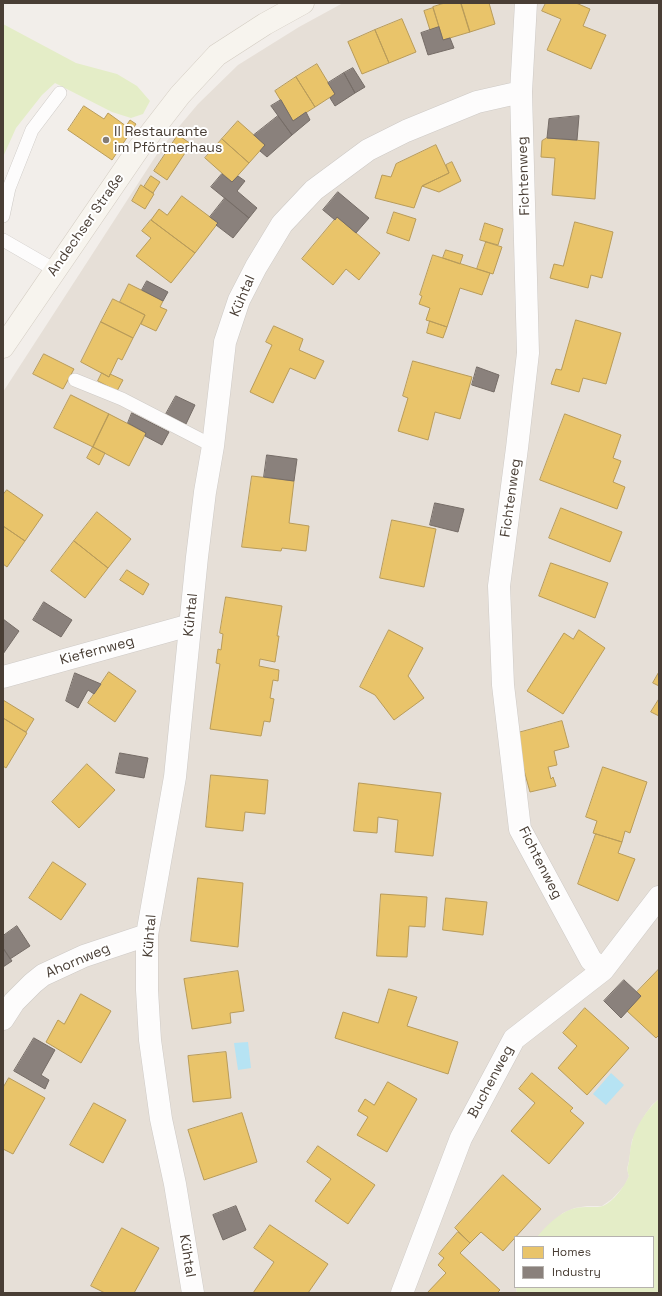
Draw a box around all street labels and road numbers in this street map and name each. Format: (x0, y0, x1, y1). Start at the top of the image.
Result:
street label: Fichtenweg (514, 136, 534, 216)
street label: Andechser Straße (44, 170, 128, 280)
street label: Kühtal (227, 273, 259, 319)
street label: Fichtenweg (497, 458, 525, 538)
street label: Kühtal (180, 593, 202, 637)
street label: Kiefernweg (58, 633, 136, 669)
street label: Fichtenweg (515, 824, 565, 902)
street label: Kühtal (140, 914, 160, 958)
street label: Ahornweg (43, 940, 113, 982)
street label: Buchenweg (465, 1043, 517, 1121)
street label: Kühtal (175, 1233, 199, 1279)

